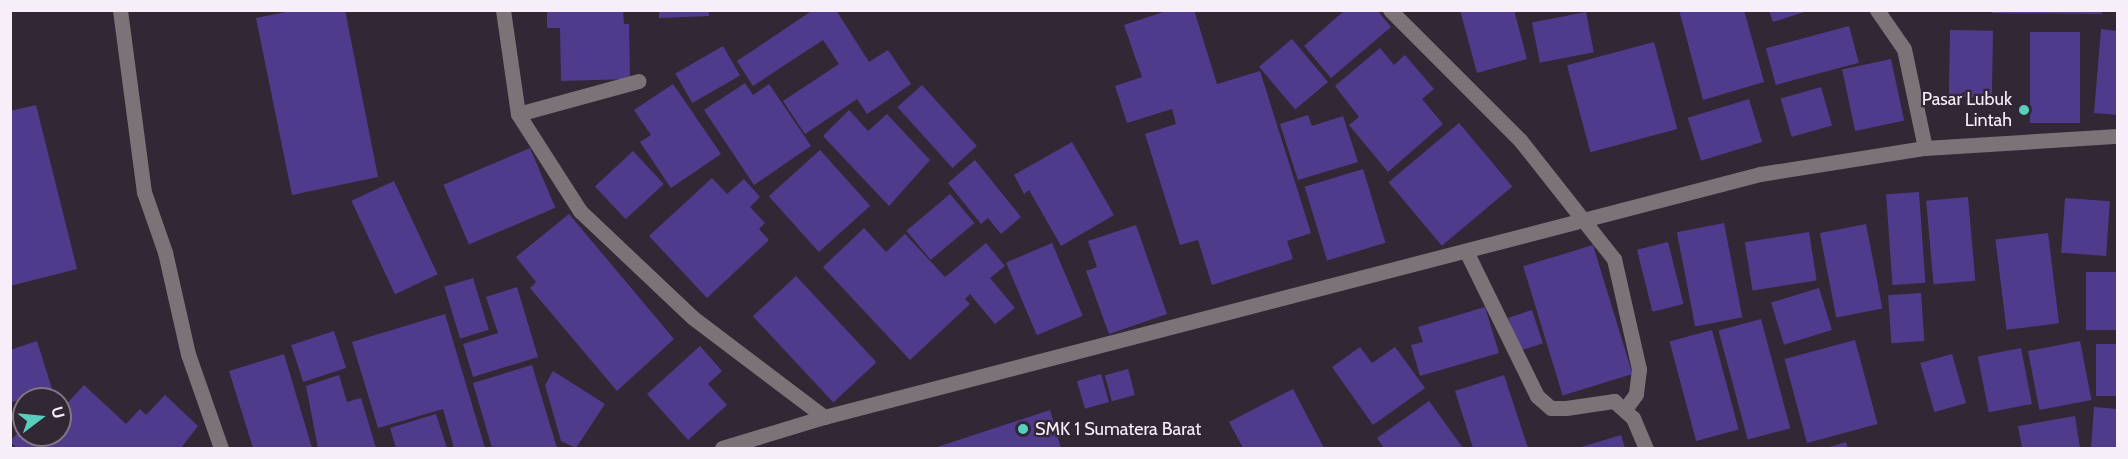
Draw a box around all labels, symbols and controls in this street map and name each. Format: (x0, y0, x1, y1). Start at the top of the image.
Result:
place label: Pasar Lubuk Lintah (1922, 89, 2012, 132)
marker: Pasar Lubuk Lintah (2017, 103, 2031, 117)
north arrow (12, 387, 72, 447)
text: U (47, 404, 69, 421)
place label: SMK 1 Sumatera Barat (1035, 418, 1201, 440)
marker: SMK 1 Sumatera Barat (1016, 422, 1030, 436)

